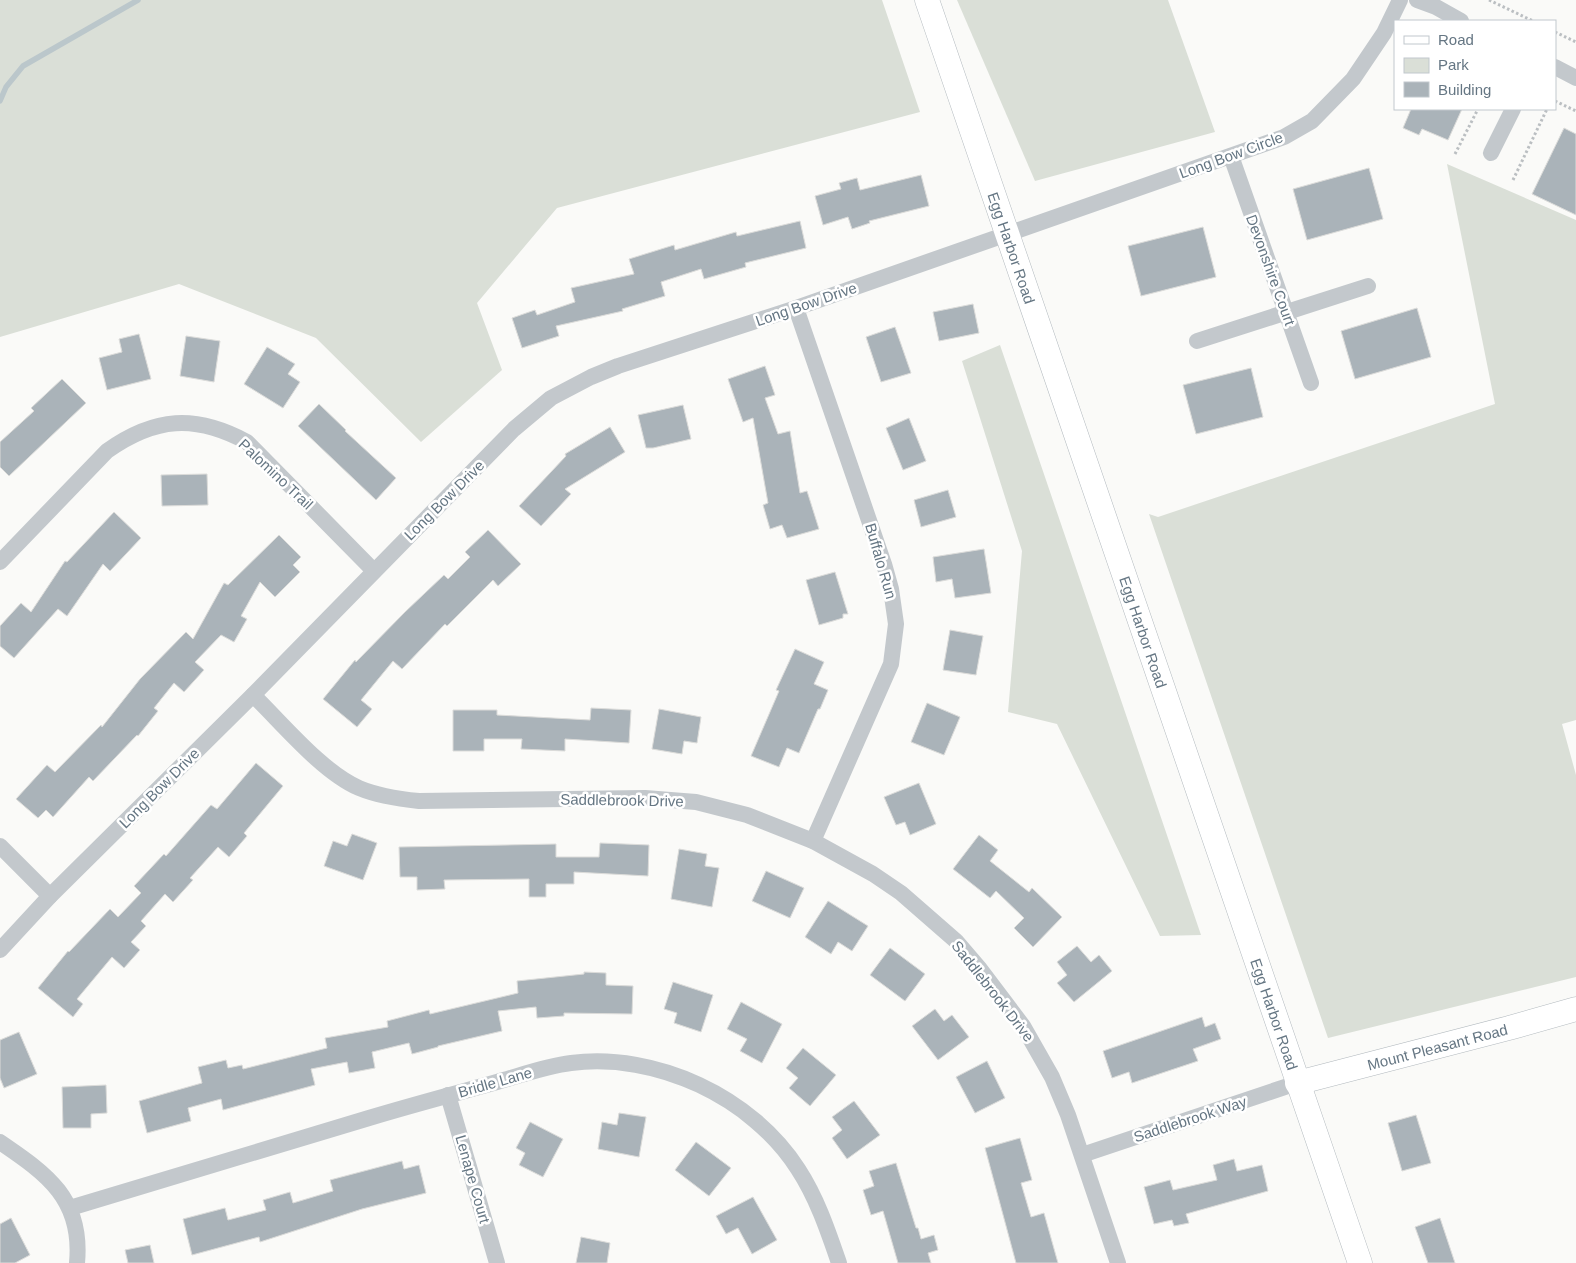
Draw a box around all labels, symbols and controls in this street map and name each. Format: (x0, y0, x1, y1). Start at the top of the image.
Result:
legend (1394, 20, 1556, 110)
text: Road (1438, 31, 1474, 48)
text: Park (1438, 56, 1469, 73)
text: Building (1438, 81, 1491, 98)
street label: Long Bow Circle (1177, 128, 1285, 182)
street label: Egg Harbor Road (985, 190, 1039, 306)
street label: Devonshire Court (1243, 212, 1299, 329)
street label: Long Bow Drive (753, 279, 859, 329)
street label: Palomino Trail (235, 435, 317, 513)
street label: Long Bow Drive (401, 457, 487, 543)
street label: Buffalo Run (862, 521, 900, 601)
street label: Egg Harbor Road (1117, 574, 1171, 690)
street label: Long Bow Drive (116, 745, 202, 831)
street label: Saddlebrook Drive (560, 790, 684, 810)
street label: Saddlebrook Drive (948, 937, 1038, 1045)
street label: Egg Harbor Road (1248, 956, 1302, 1072)
street label: Mount Pleasant Road (1365, 1020, 1509, 1073)
street label: Bridle Lane (456, 1063, 534, 1101)
street label: Saddlebrook Way (1131, 1093, 1249, 1145)
street label: Lenape Court (452, 1133, 494, 1226)

